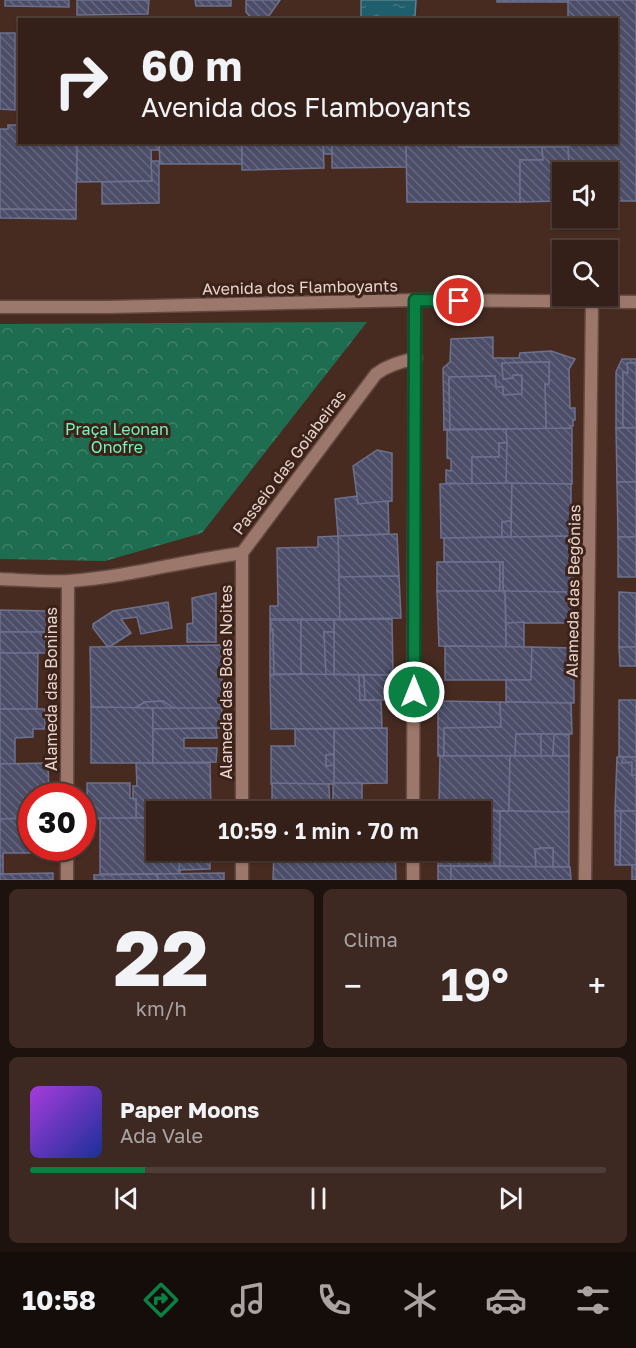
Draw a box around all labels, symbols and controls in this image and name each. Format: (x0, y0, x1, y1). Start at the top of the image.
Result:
text: 60 m (141, 40, 242, 90)
icon: right (42, 42, 120, 120)
text: Avenida dos Flamboyants (141, 91, 471, 123)
map controls (552, 162, 618, 306)
button: sound (552, 162, 618, 228)
button: search (552, 240, 618, 306)
street label: Avenida dos Flamboyants (202, 275, 398, 299)
pin (433, 275, 484, 326)
icon: arrive (442, 284, 475, 317)
street label: Passeio das Goiabeiras (228, 386, 350, 538)
park label: Praça Leonan Onofre (65, 419, 169, 457)
street label: Alameda das Begônias (561, 504, 585, 678)
street label: Alameda das Boas Noites (216, 585, 236, 779)
street label: Alameda das Boninas (41, 607, 61, 771)
position arrow (382, 660, 446, 724)
speed limit sign: 30 (18, 783, 96, 861)
text: 10:59 · 1 min · 70 m (218, 817, 419, 844)
text: 22 (114, 910, 209, 1003)
text: Clima (344, 927, 398, 951)
text: 19° (441, 957, 509, 1011)
text: − (344, 966, 362, 1005)
text: + (588, 966, 606, 1005)
text: km/h (136, 996, 187, 1020)
text: Paper Moons (120, 1096, 259, 1123)
text: Ada Vale (120, 1123, 203, 1147)
icon: previous (110, 1182, 143, 1215)
icon: pause (302, 1182, 335, 1215)
icon: next (494, 1182, 527, 1215)
icon: directions (140, 1279, 182, 1321)
icon: music (227, 1279, 269, 1321)
icon: phone (313, 1279, 355, 1321)
icon: climate (399, 1279, 441, 1321)
icon: car (485, 1279, 527, 1321)
icon: filters (572, 1279, 614, 1321)
text: 10:58 (22, 1284, 96, 1316)

